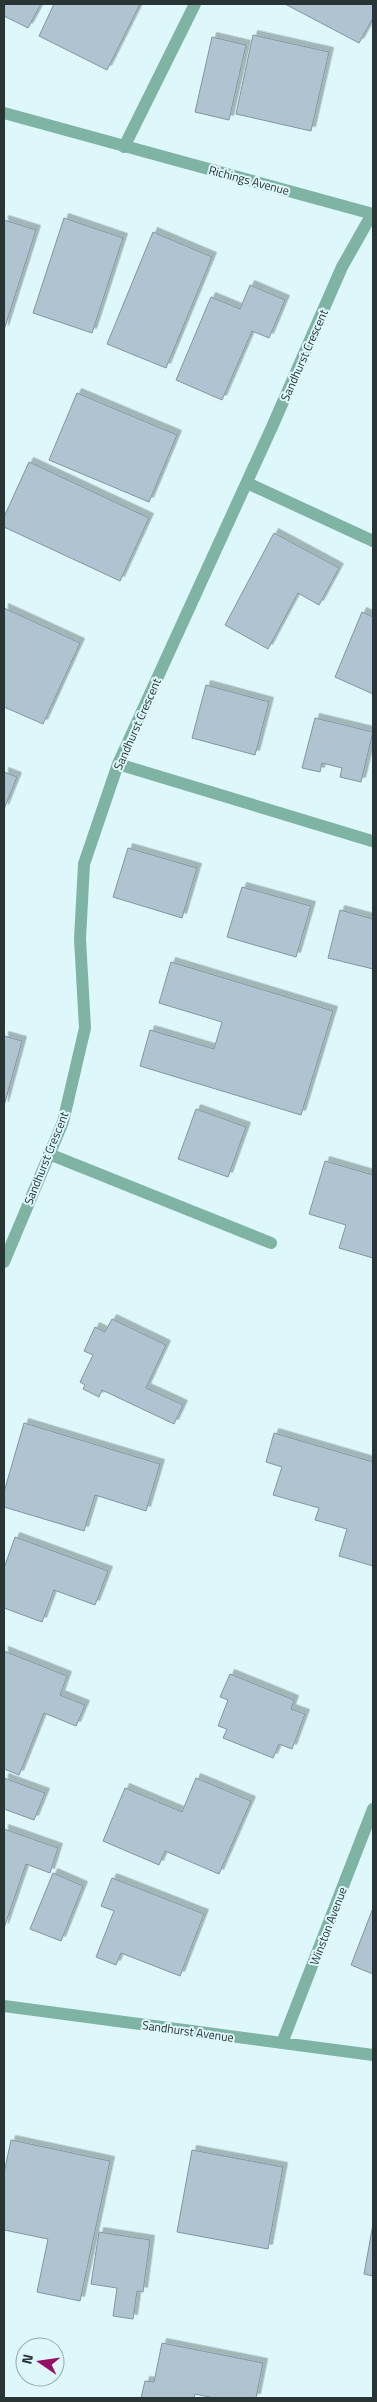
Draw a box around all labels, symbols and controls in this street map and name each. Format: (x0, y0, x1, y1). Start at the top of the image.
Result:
street label: Richings Avenue (207, 160, 291, 200)
street label: Sandhurst Crescent (275, 305, 333, 404)
street label: Sandhurst Crescent (108, 674, 166, 773)
street label: Sandhurst Crescent (19, 1108, 74, 1207)
street label: Winston Avenue (304, 1884, 352, 1968)
street label: Sandhurst Avenue (141, 2015, 235, 2047)
north arrow (15, 2337, 65, 2387)
text: N (16, 2352, 38, 2366)

